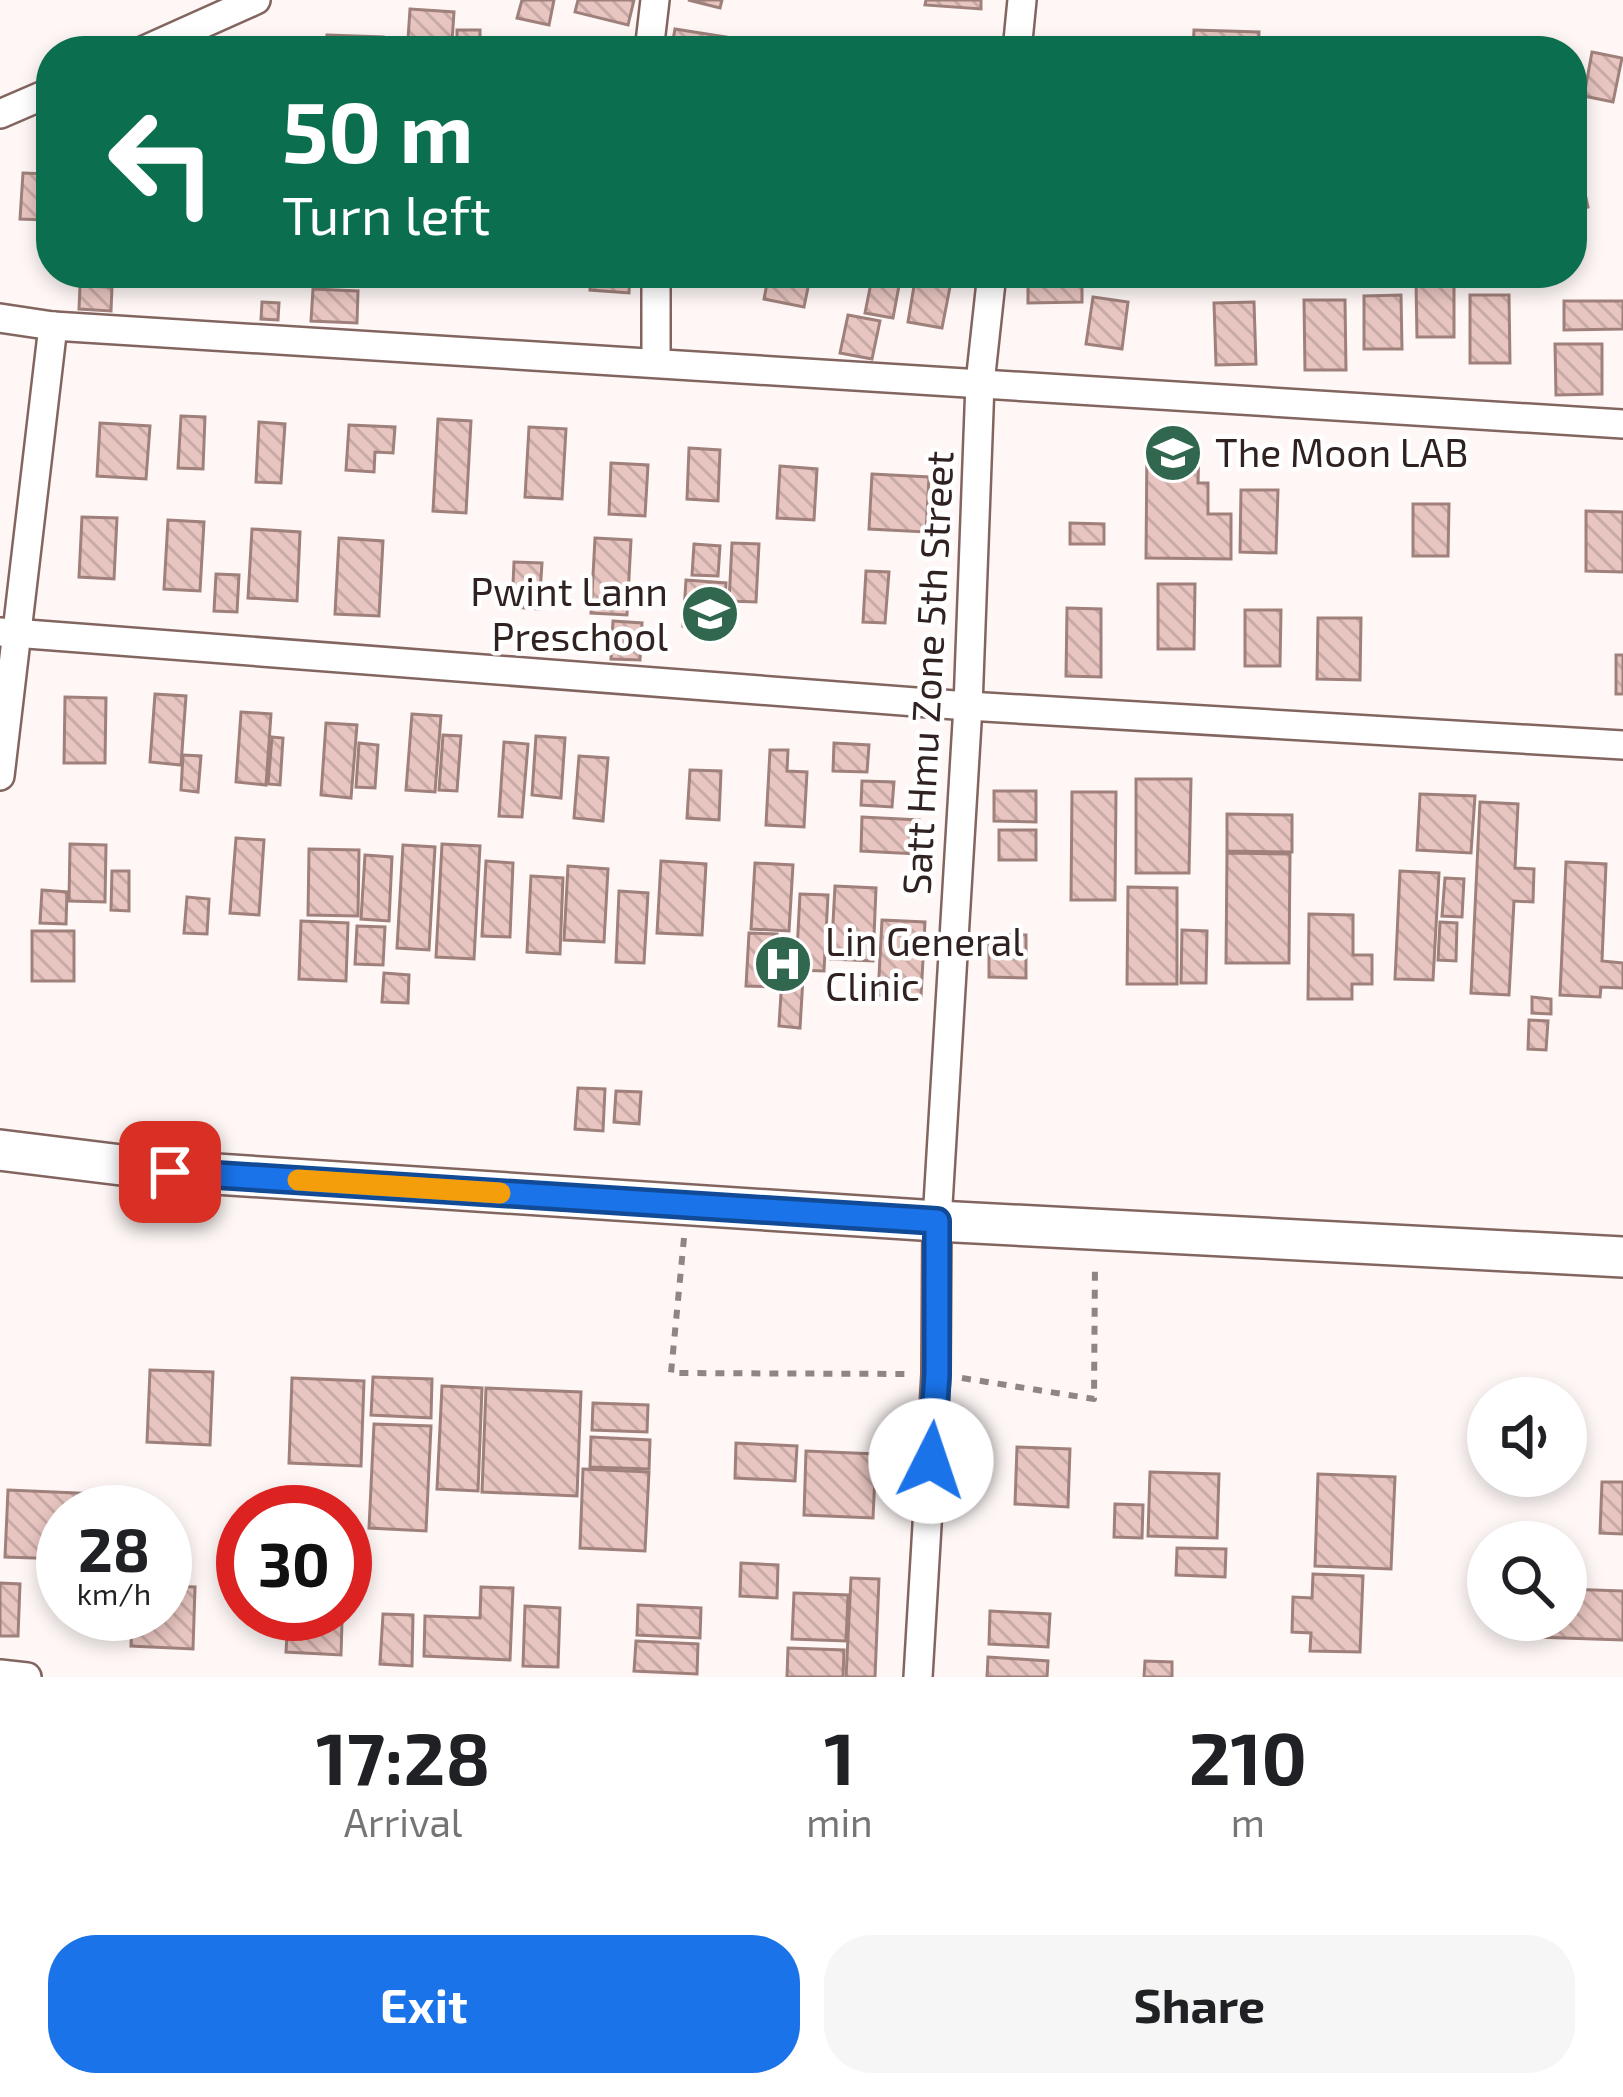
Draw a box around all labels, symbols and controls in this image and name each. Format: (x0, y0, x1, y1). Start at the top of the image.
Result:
text: 50 m (282, 79, 474, 180)
icon: left (84, 84, 240, 240)
text: Turn left (282, 181, 491, 246)
school or university icon: The Moon LAB (1142, 422, 1204, 484)
place label: The Moon LAB (1215, 428, 1468, 475)
street label: Satt Hmu Zone 5th Street (891, 450, 962, 896)
place label: Pwint Lann Preschool (470, 567, 668, 659)
school or university icon: Pwint Lann Preschool (679, 583, 741, 645)
place label: Lin General Clinic (825, 917, 1024, 1009)
hospital icon: Lin General Clinic (752, 933, 814, 995)
pin (119, 1121, 221, 1223)
icon: arrive (137, 1139, 203, 1205)
map controls (1467, 1377, 1587, 1641)
button: sound (1467, 1377, 1587, 1497)
position arrow (868, 1398, 994, 1524)
speed limit sign: 30 (216, 1485, 372, 1641)
text: 28 (78, 1512, 150, 1584)
button: search (1467, 1521, 1587, 1641)
text: km/h (77, 1575, 151, 1611)
text: 17:28 (316, 1713, 490, 1799)
text: 1 (824, 1713, 855, 1799)
text: 210 (1189, 1713, 1307, 1799)
text: Arrival (344, 1798, 462, 1845)
text: min (806, 1798, 873, 1845)
text: m (1231, 1798, 1265, 1845)
button: Exit (48, 1935, 800, 2073)
button: Share (824, 1935, 1575, 2073)

